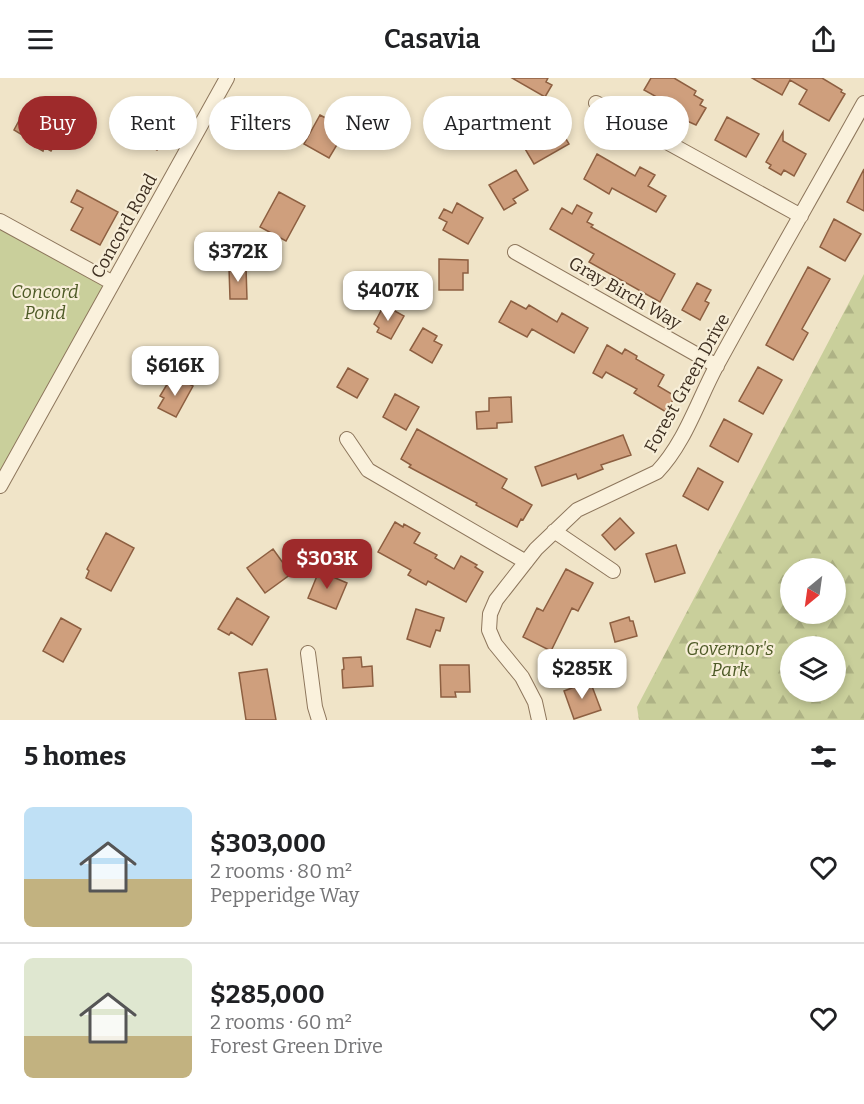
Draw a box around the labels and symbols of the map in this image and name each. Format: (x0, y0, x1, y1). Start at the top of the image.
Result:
street label: Concord Road (86, 170, 162, 282)
pin: $372K (196, 232, 280, 283)
street label: Gray Birch Way (565, 252, 686, 334)
pin: $407K (346, 271, 430, 322)
park label: Concord Pond (11, 281, 79, 324)
street label: Forest Green Drive (640, 310, 734, 456)
pin: $616K (133, 346, 217, 397)
pin: $303K (285, 539, 369, 590)
north arrow (780, 558, 846, 624)
park label: Governor's Park (686, 638, 774, 681)
pin: $285K (540, 649, 624, 700)

